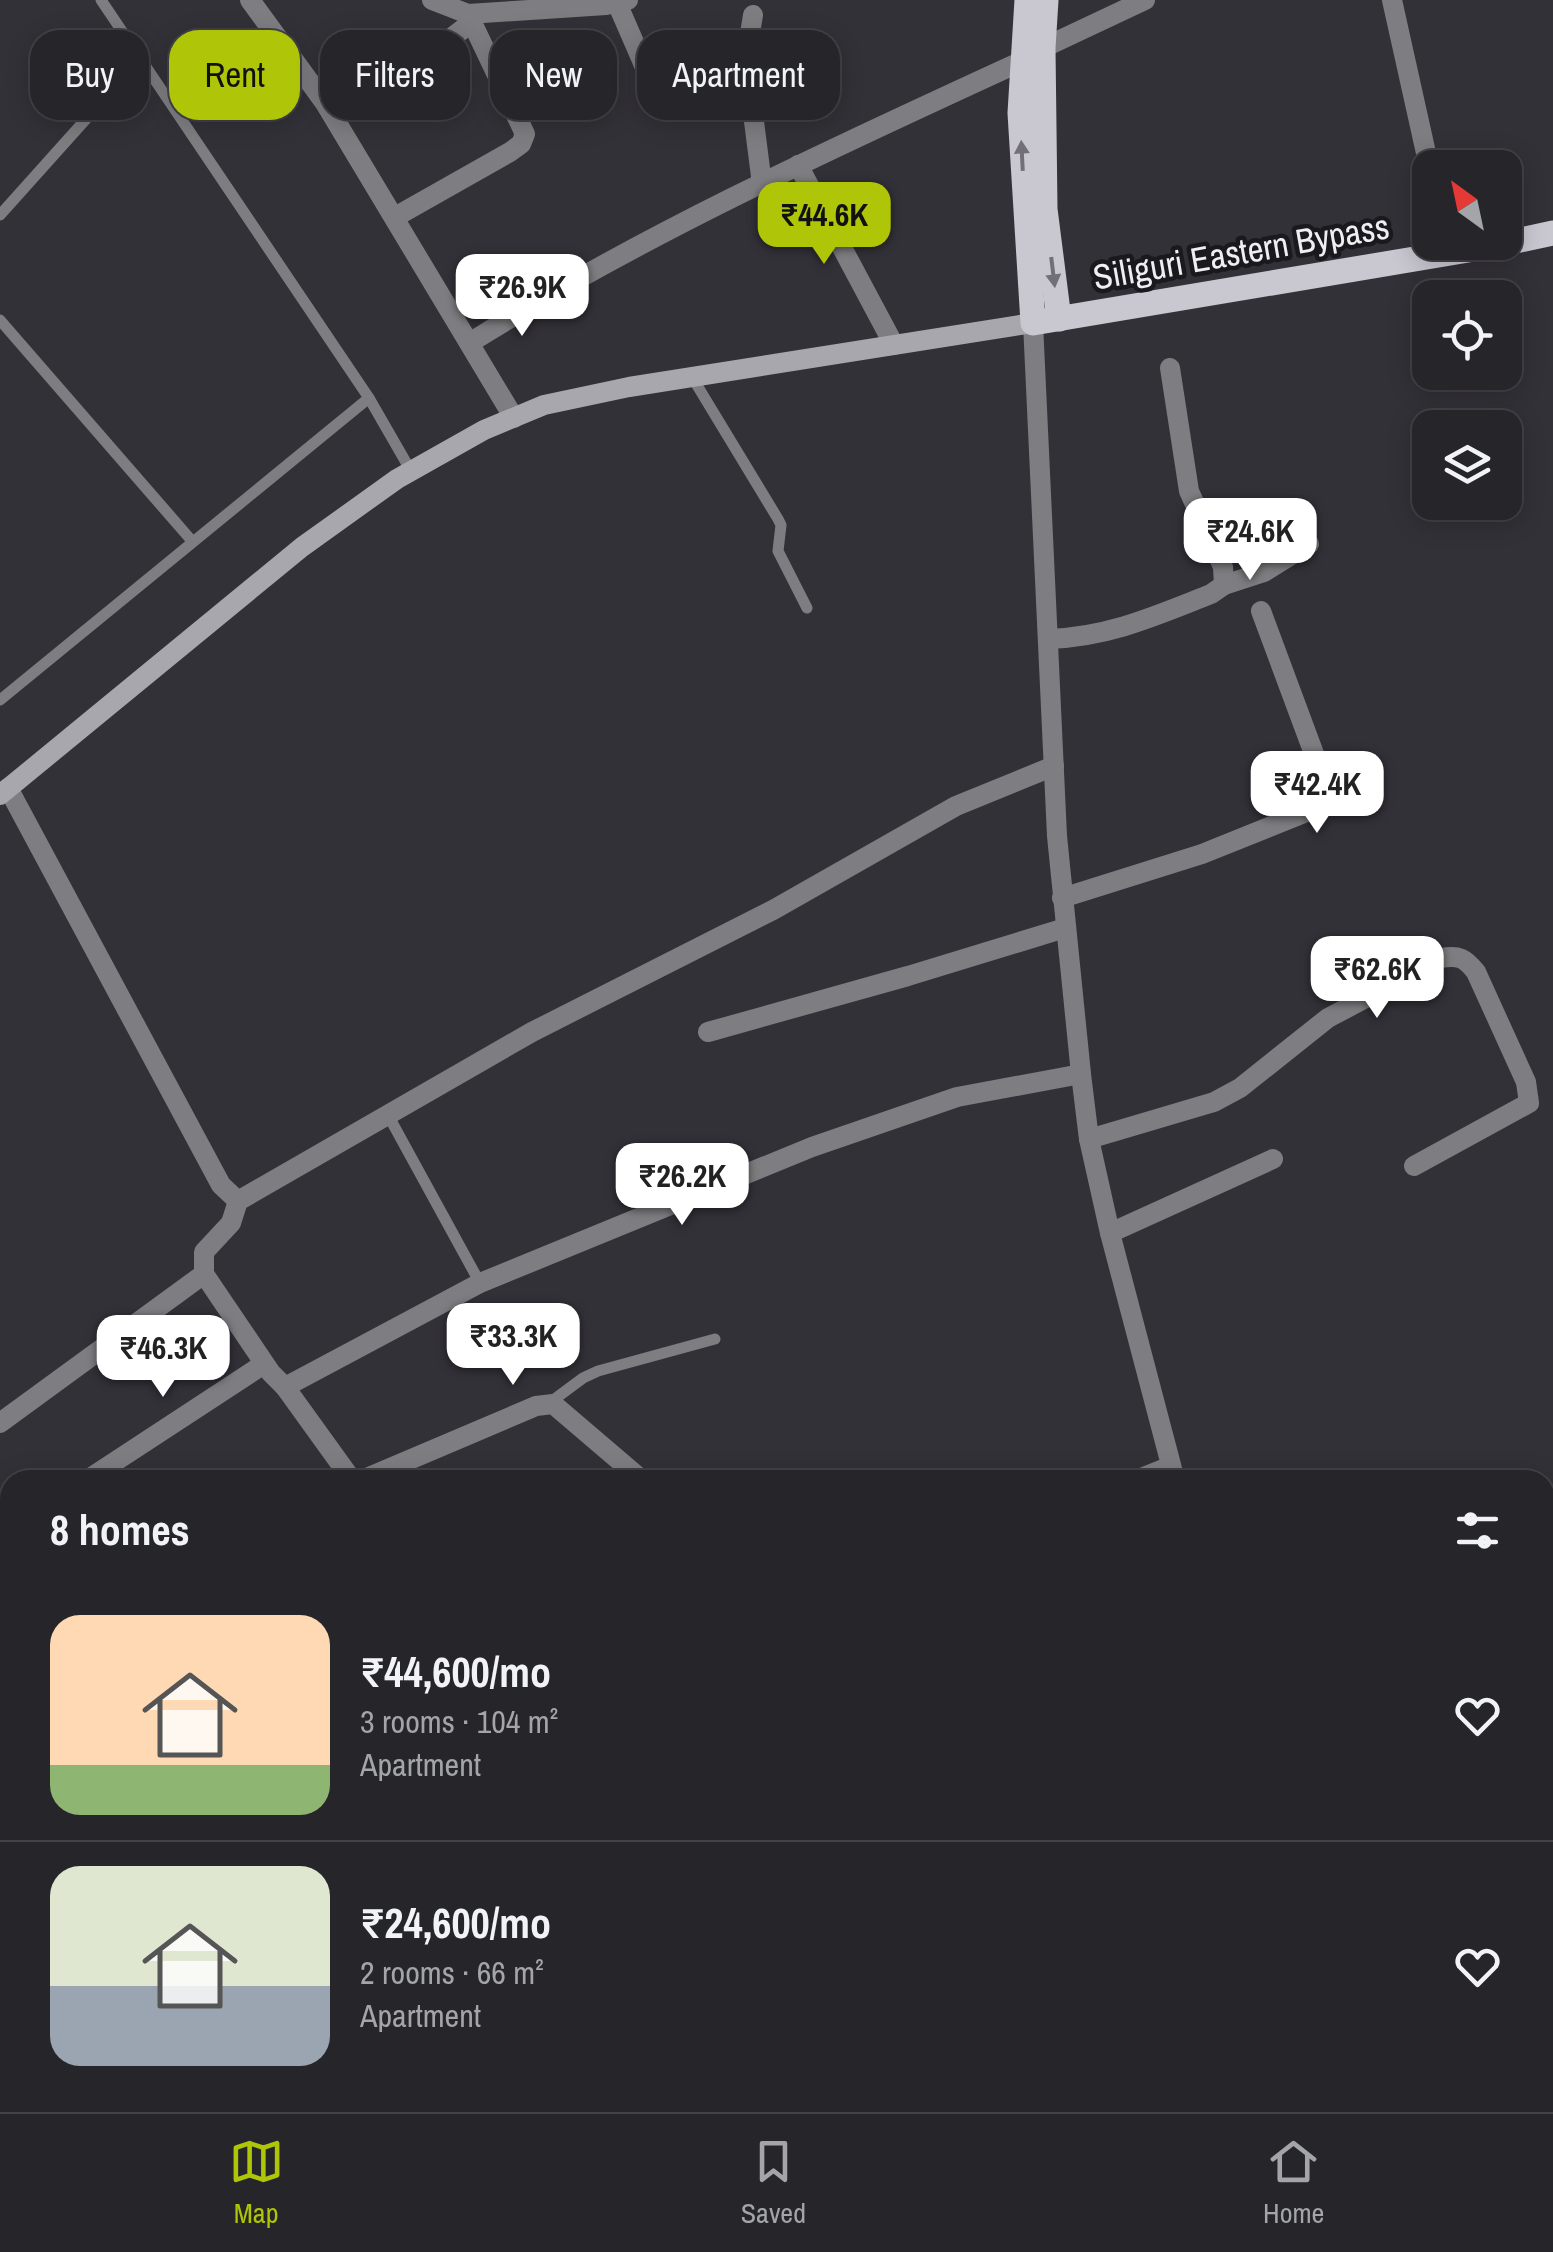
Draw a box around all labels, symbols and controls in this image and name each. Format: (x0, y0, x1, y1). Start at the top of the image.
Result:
chip: Buy (30, 30, 149, 120)
chip: Rent (169, 30, 300, 120)
chip: Filters (320, 30, 470, 120)
chip: New (490, 30, 617, 120)
chip: Apartment (637, 30, 840, 120)
one-way arrow (1014, 140, 1030, 172)
north arrow (1412, 150, 1522, 260)
map controls (1412, 150, 1522, 520)
pin: ₹44.6K (743, 182, 905, 267)
text: ₹44.6K (780, 193, 868, 236)
street label: Siliguri Eastern Bypass (1089, 202, 1393, 301)
pin: ₹26.9K (441, 254, 603, 339)
one-way arrow (1045, 256, 1061, 288)
text: ₹26.9K (478, 265, 566, 308)
button: locate (1412, 280, 1522, 390)
button: layers (1412, 410, 1522, 520)
pin: ₹24.6K (1169, 498, 1331, 583)
text: ₹24.6K (1206, 509, 1294, 552)
pin: ₹42.4K (1236, 751, 1398, 836)
text: ₹42.4K (1273, 762, 1361, 805)
pin: ₹62.6K (1296, 936, 1458, 1021)
text: ₹62.6K (1333, 947, 1421, 990)
pin: ₹26.2K (601, 1143, 763, 1228)
text: ₹26.2K (638, 1154, 726, 1197)
pin: ₹33.3K (432, 1303, 594, 1388)
text: ₹33.3K (469, 1314, 557, 1357)
pin: ₹46.3K (82, 1315, 244, 1400)
text: ₹46.3K (119, 1326, 207, 1369)
text: 8 homes (50, 1502, 190, 1558)
icon: filters (1450, 1503, 1505, 1558)
text: ₹44,600/mo (360, 1644, 551, 1700)
icon: home (130, 1655, 250, 1775)
icon: heart (1450, 1688, 1505, 1743)
text: 3 rooms · 104 m² (360, 1700, 558, 1743)
text: Apartment (360, 1743, 481, 1786)
text: ₹24,600/mo (360, 1895, 551, 1951)
icon: home (130, 1906, 250, 2026)
icon: heart (1450, 1939, 1505, 1994)
text: 2 rooms · 66 m² (360, 1951, 544, 1994)
text: Apartment (360, 1994, 481, 2037)
tab: Map (229, 2134, 284, 2232)
tab: Saved (741, 2134, 806, 2232)
tab: Home (1263, 2134, 1324, 2232)

